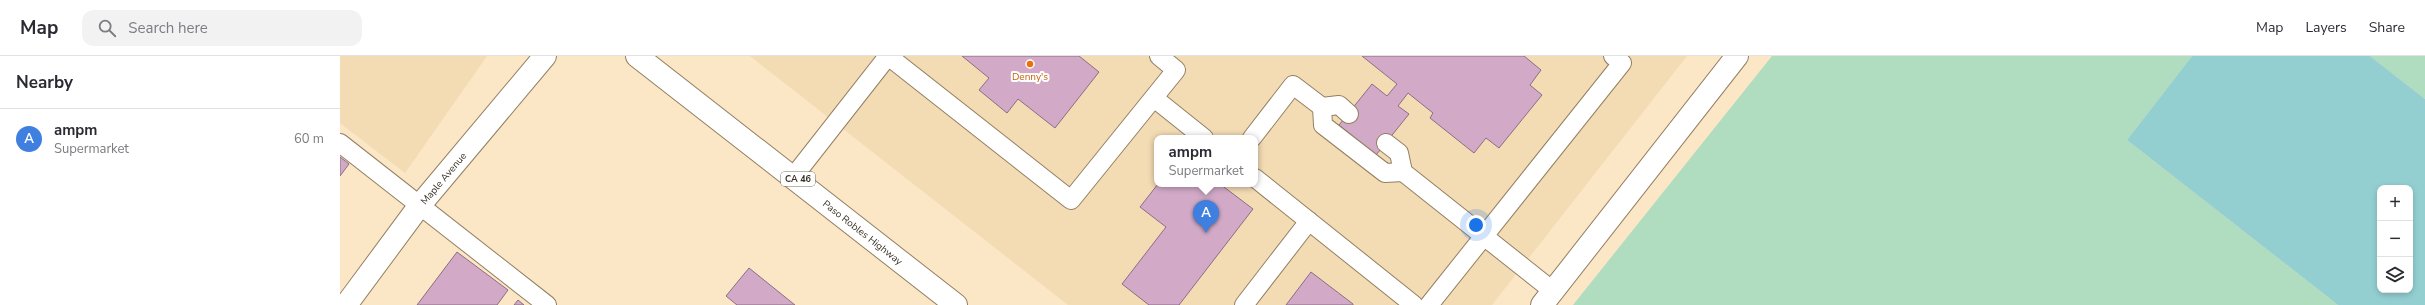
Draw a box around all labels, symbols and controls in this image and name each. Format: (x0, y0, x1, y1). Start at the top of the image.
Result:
search box (82, 10, 362, 46)
text: Map (20, 15, 58, 41)
icon: search (96, 17, 118, 39)
text: Search here (128, 18, 208, 38)
text: Map (2256, 18, 2283, 37)
text: Layers (2305, 18, 2347, 37)
text: Share (2369, 18, 2405, 37)
marker: Denny's (1025, 59, 1035, 69)
place label: Denny's (1012, 70, 1048, 84)
text: Nearby (16, 71, 73, 94)
text: ampm (54, 120, 98, 140)
text: A (24, 130, 34, 148)
text: 60 m (294, 130, 324, 148)
popup (1154, 135, 1258, 187)
text: Supermarket (54, 140, 129, 158)
text: ampm (1169, 142, 1212, 162)
street label: Maple Avenue (418, 149, 470, 208)
text: Supermarket (1169, 162, 1243, 180)
road number: CA 46 (781, 172, 815, 186)
map controls (2377, 185, 2413, 293)
button: + (2377, 185, 2413, 221)
street label: Paso Robles Highway (819, 197, 906, 269)
pin: A (1193, 200, 1219, 233)
your location (1466, 215, 1486, 235)
button: − (2377, 221, 2413, 257)
button: layers (2377, 257, 2413, 293)

